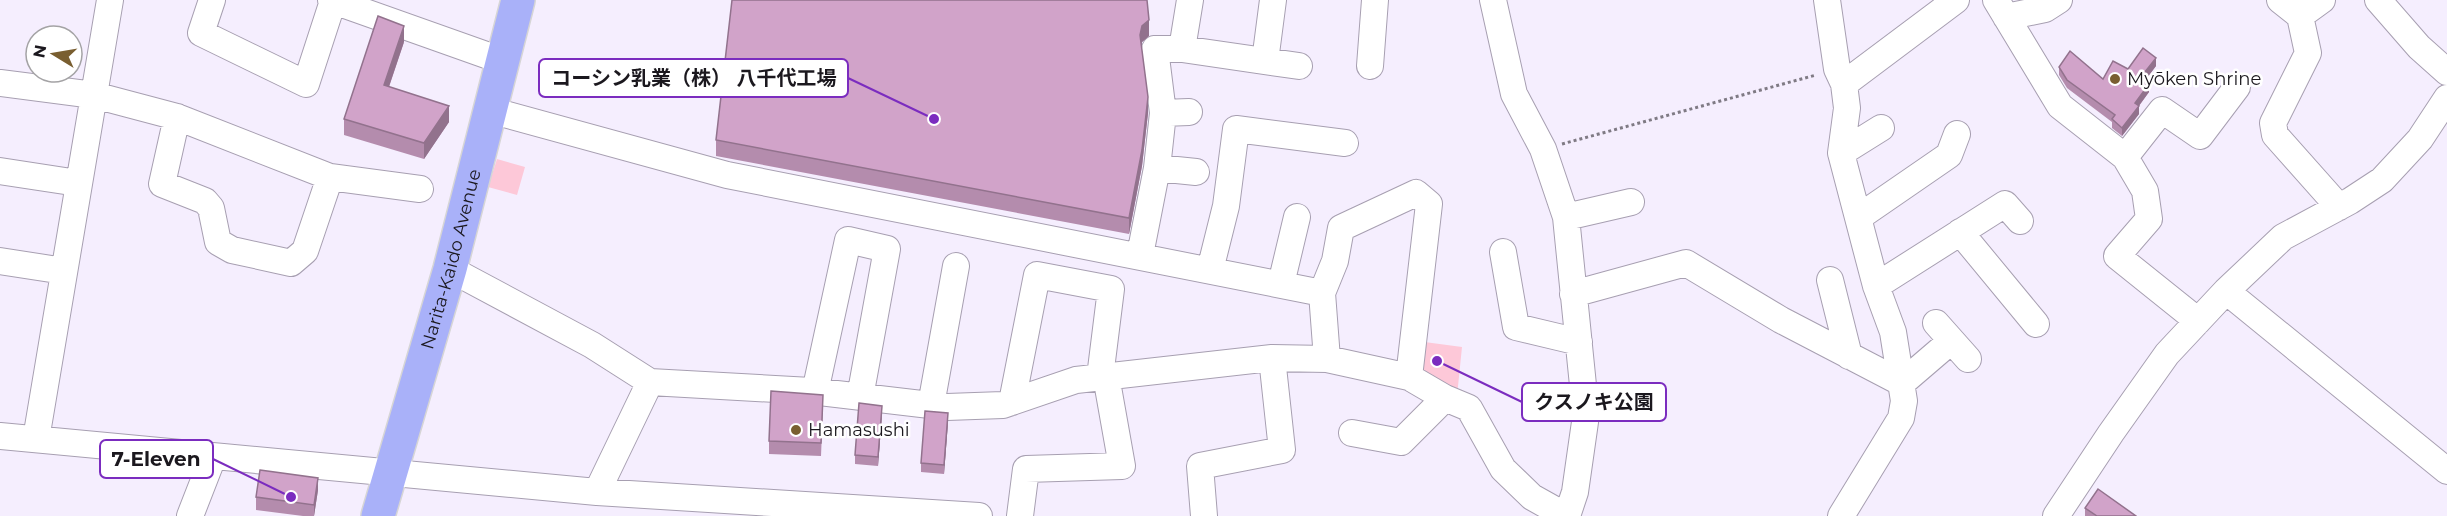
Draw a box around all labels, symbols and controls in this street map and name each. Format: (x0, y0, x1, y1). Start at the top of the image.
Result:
north arrow (24, 24, 84, 84)
text: N (29, 43, 50, 59)
callout: コーシン乳業（株） 八千代工場 (539, 59, 848, 97)
text: コーシン乳業（株） 八千代工場 (551, 66, 837, 90)
place label: Myōken Shrine (2127, 68, 2261, 90)
marker: Myōken Shrine (2108, 72, 2122, 86)
street label: Narita-Kaido Avenue (416, 167, 486, 352)
callout: クスノキ公園 (1522, 383, 1666, 421)
text: クスノキ公園 (1534, 390, 1654, 414)
place label: Hamasushi (808, 419, 910, 441)
marker: Hamasushi (789, 423, 803, 437)
callout: 7-Eleven (100, 440, 213, 478)
text: 7-Eleven (111, 447, 201, 471)

